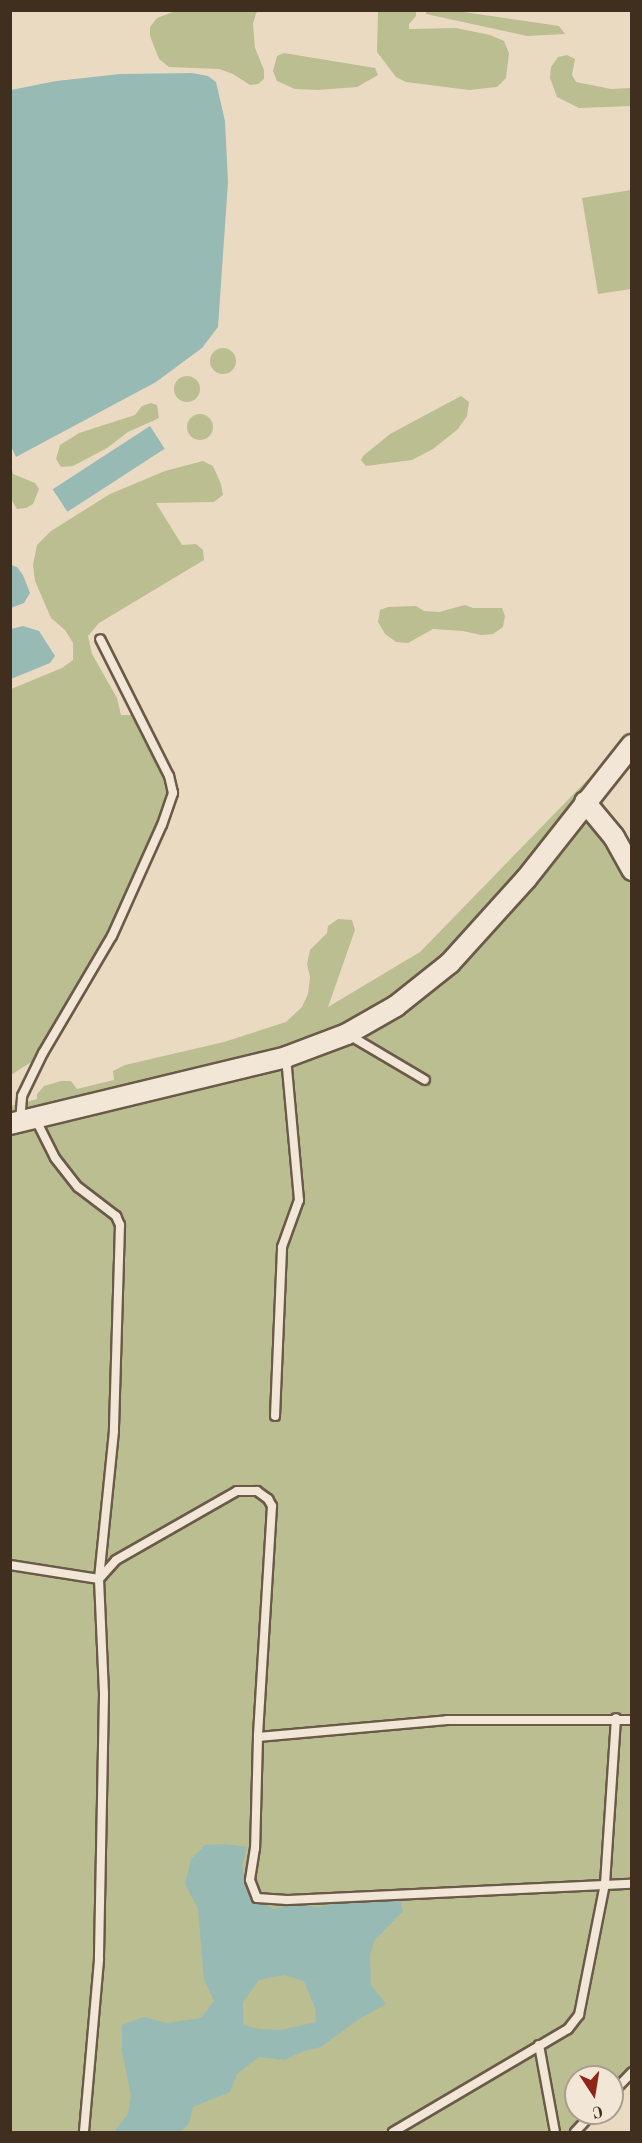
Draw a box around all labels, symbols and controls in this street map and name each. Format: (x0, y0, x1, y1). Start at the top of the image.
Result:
north arrow (564, 2065, 624, 2125)
text: С (590, 2102, 604, 2120)

